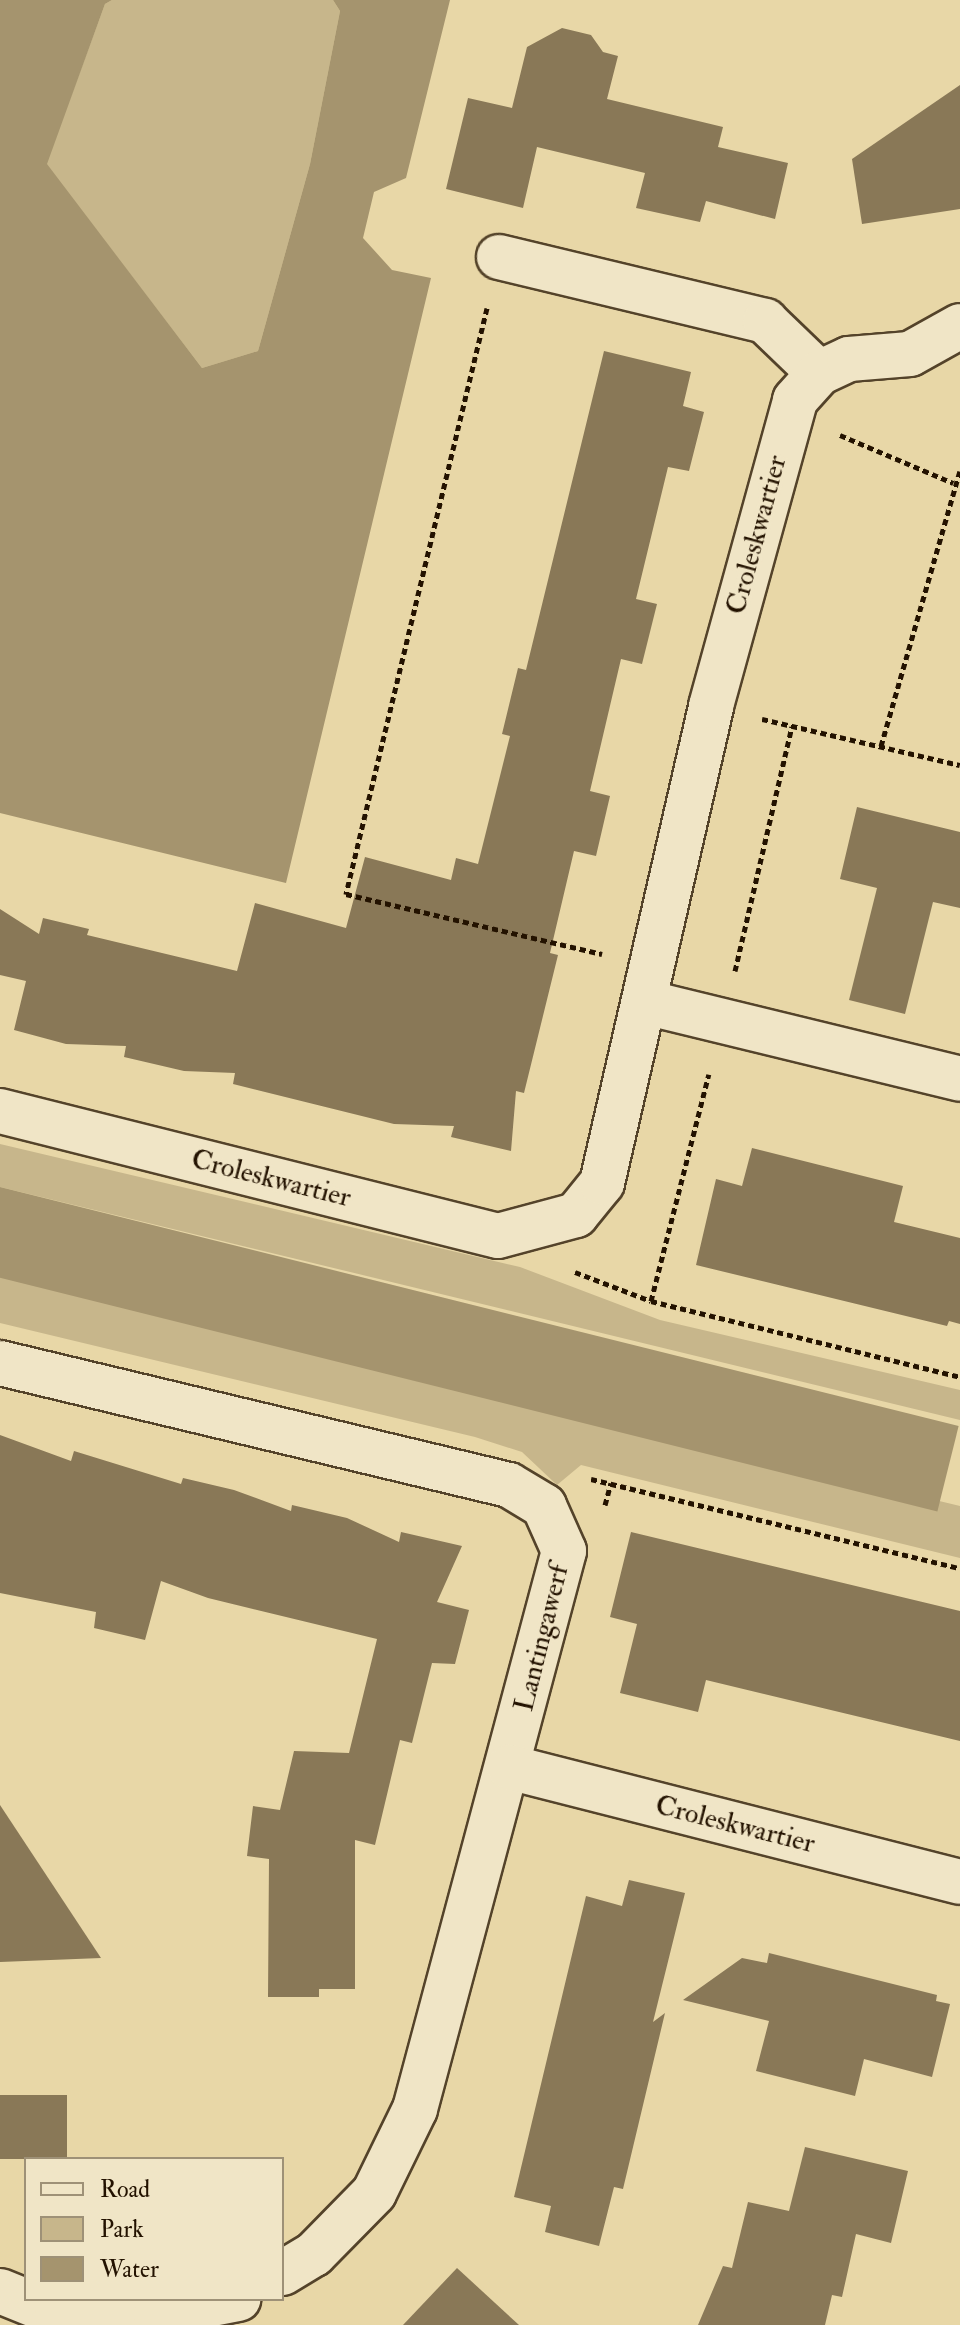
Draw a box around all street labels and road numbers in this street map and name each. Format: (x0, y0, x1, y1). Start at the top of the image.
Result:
street label: Croleskwartier (720, 452, 794, 618)
street label: Croleskwartier (188, 1143, 354, 1215)
street label: Lantingawerf (508, 1561, 576, 1715)
street label: Croleskwartier (652, 1789, 818, 1861)

